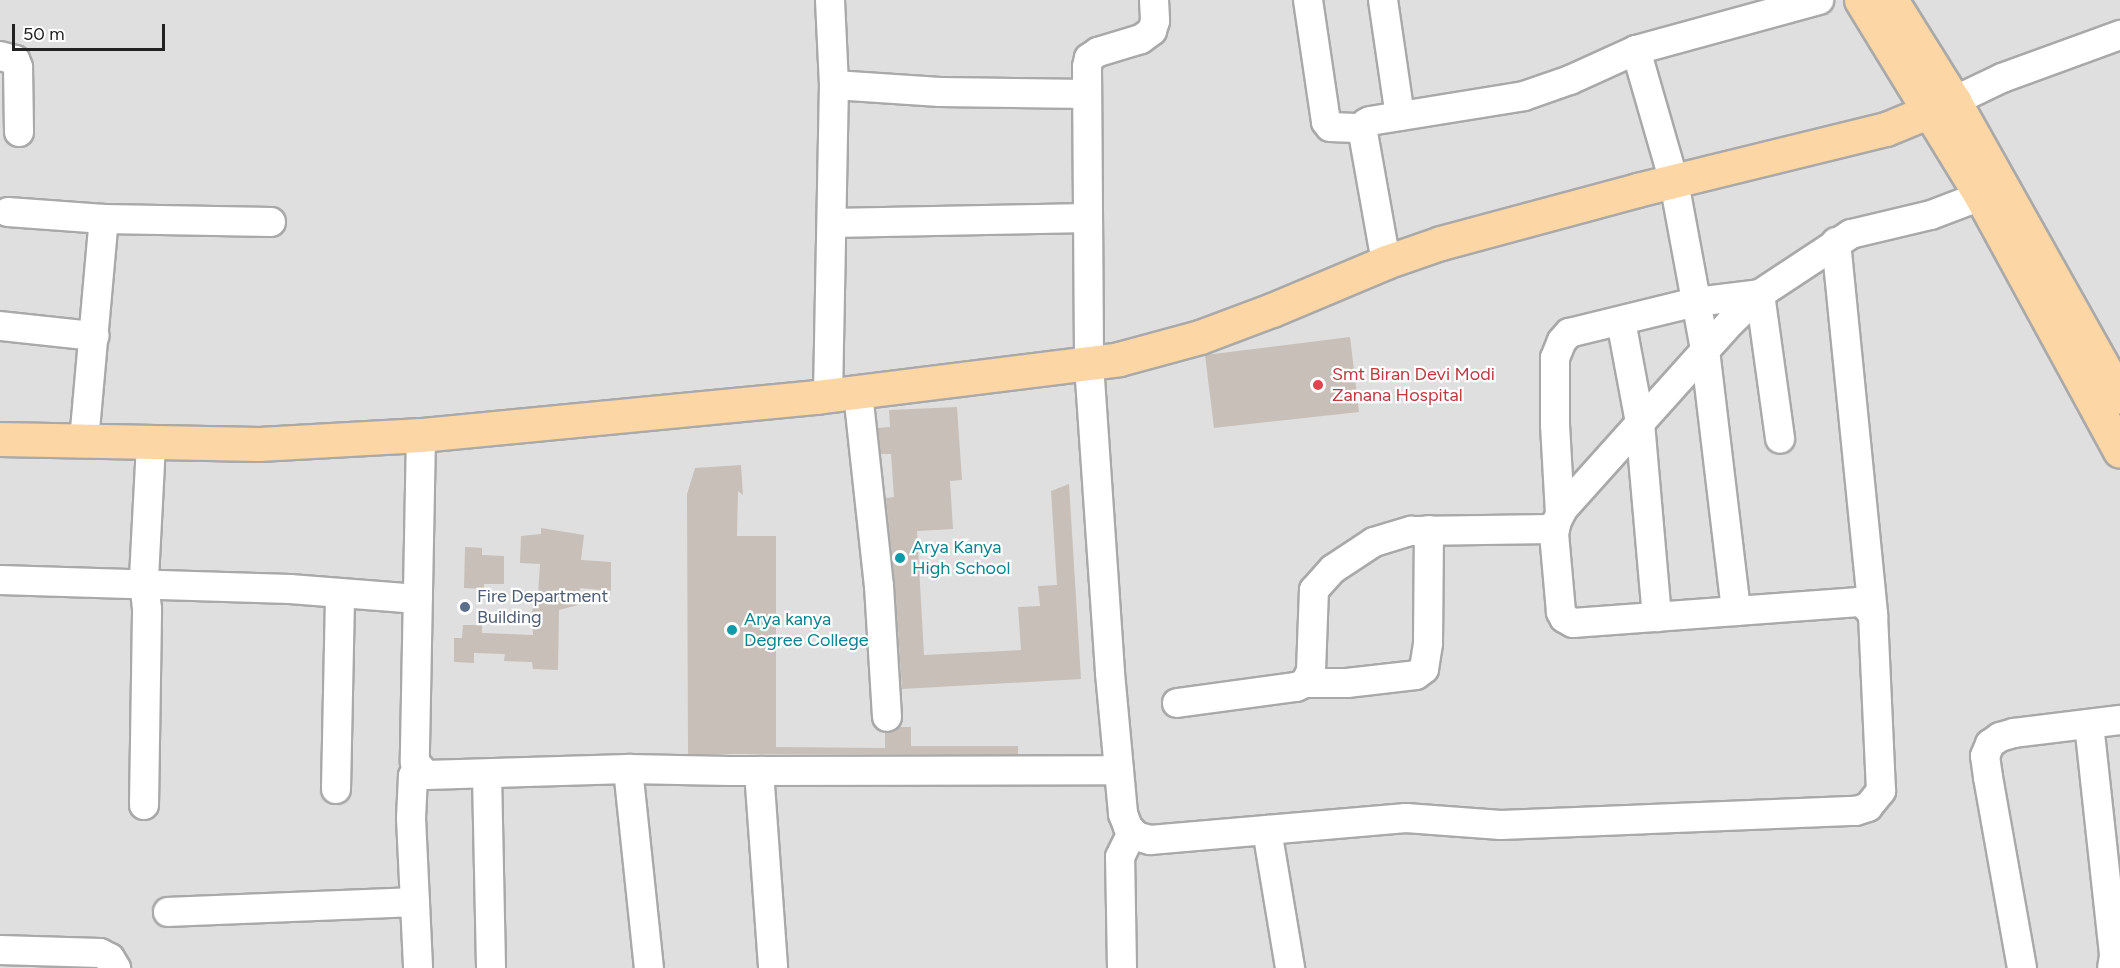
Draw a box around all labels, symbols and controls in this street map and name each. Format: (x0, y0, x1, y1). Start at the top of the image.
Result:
scale bar (15, 12, 168, 50)
text: 50 m (23, 23, 65, 45)
place label: Smt Biran Devi Modi Zanana Hospital (1332, 364, 1495, 406)
marker: Smt Biran Devi Modi Zanana Hospital (1309, 376, 1327, 394)
place label: Arya Kanya High School (912, 537, 1010, 580)
marker: Arya Kanya High School (893, 551, 907, 565)
place label: Fire Department Building (477, 586, 608, 628)
marker: Fire Department Building (458, 600, 472, 614)
place label: Arya kanya Degree College (744, 609, 869, 652)
marker: Arya kanya Degree College (725, 623, 739, 637)

